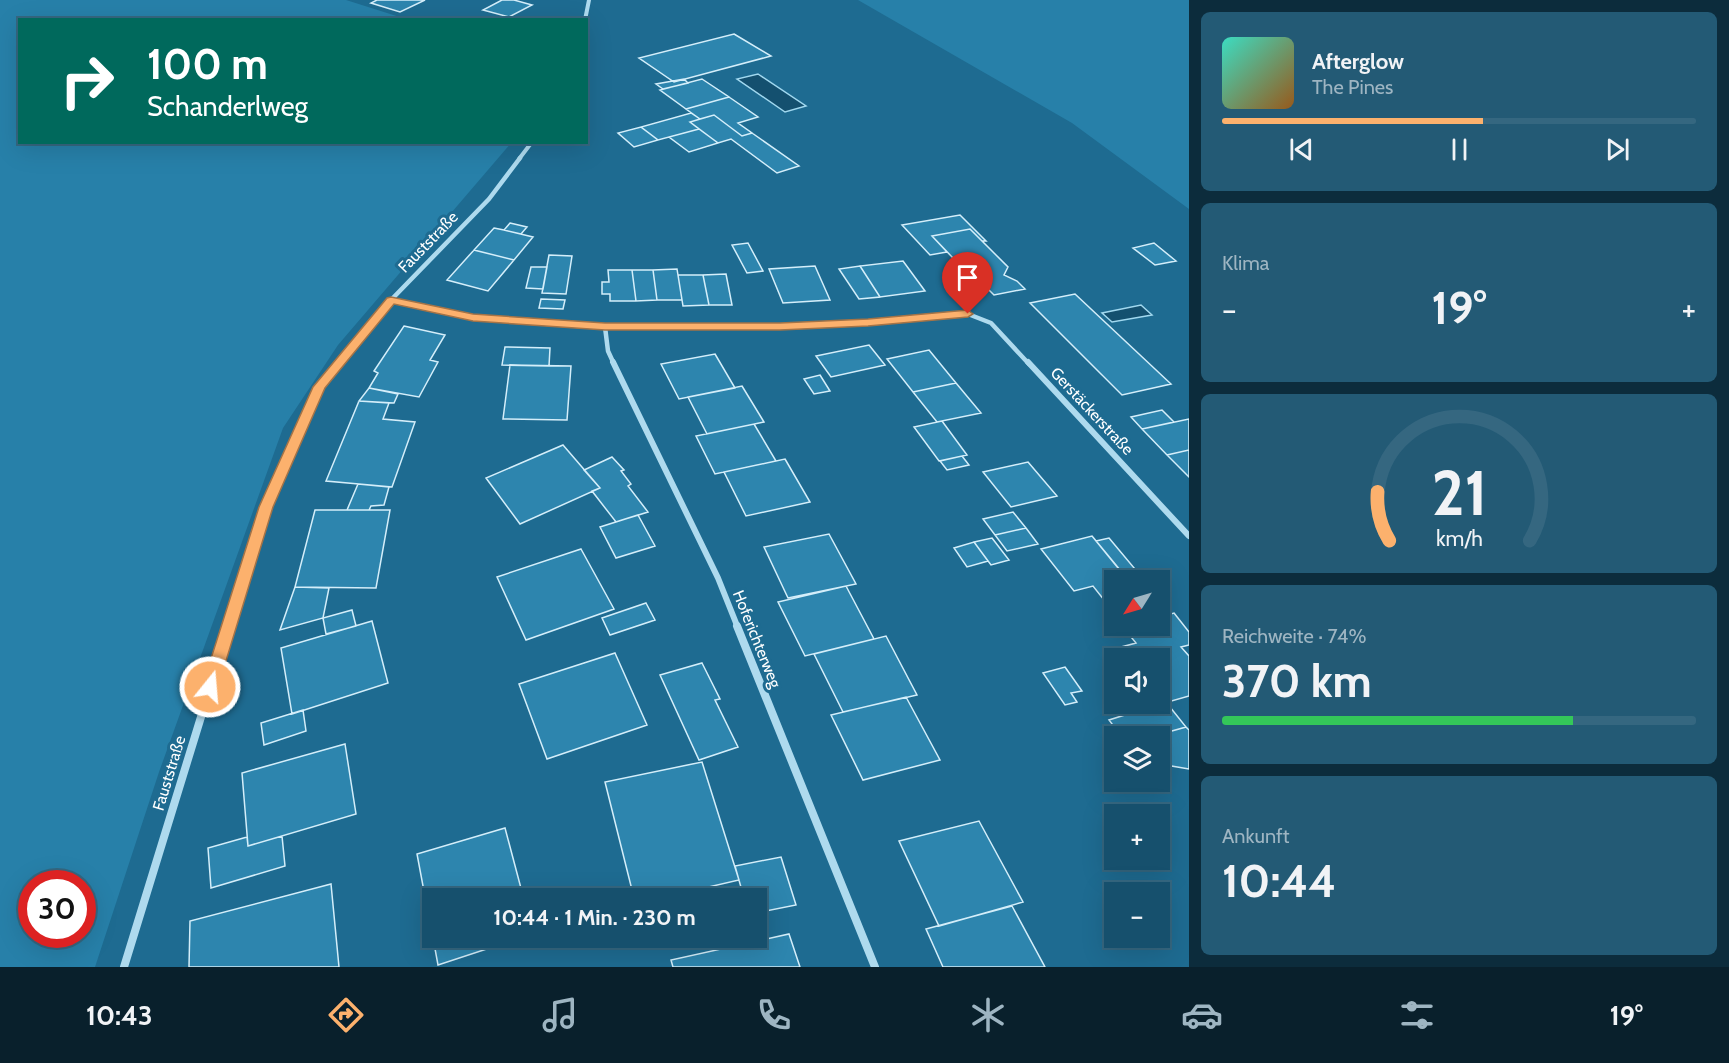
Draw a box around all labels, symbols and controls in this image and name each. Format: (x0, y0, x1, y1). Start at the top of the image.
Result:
text: 100 m (147, 38, 268, 90)
icon: right (48, 42, 126, 120)
text: Afterglow (1312, 48, 1404, 75)
text: The Pines (1312, 75, 1393, 99)
text: Schanderlweg (147, 90, 308, 123)
icon: previous (1285, 133, 1318, 166)
icon: pause (1443, 133, 1476, 166)
icon: next (1601, 133, 1634, 166)
street label: Fauststraße (394, 208, 462, 276)
text: Klima (1222, 251, 1269, 275)
pin (942, 252, 993, 314)
icon: arrive (951, 261, 984, 294)
text: 19° (1432, 281, 1486, 335)
text: − (1222, 289, 1237, 329)
text: + (1681, 289, 1696, 329)
street label: Gerstäckerstraße (1047, 363, 1137, 459)
text: 21 (1431, 455, 1487, 531)
text: km/h (1436, 525, 1482, 551)
north arrow (1104, 570, 1170, 636)
map controls (1104, 570, 1170, 948)
street label: Hoferichterweg (729, 587, 786, 692)
text: Reichweite · 74% (1222, 624, 1366, 648)
button: sound (1104, 648, 1170, 714)
text: 370 km (1222, 654, 1372, 708)
position arrow (178, 655, 242, 719)
button: layers (1104, 726, 1170, 792)
street label: Fauststraße (149, 733, 189, 813)
button: + (1104, 804, 1170, 870)
text: Ankunft (1222, 824, 1289, 848)
text: 10:44 (1222, 854, 1336, 908)
speed limit sign: 30 (18, 870, 96, 948)
button: − (1104, 882, 1170, 948)
text: 10:44 · 1 Min. · 230 m (493, 904, 696, 931)
icon: directions (325, 994, 367, 1036)
icon: music (539, 994, 581, 1036)
icon: phone (753, 994, 795, 1036)
icon: climate (967, 994, 1009, 1036)
icon: car (1181, 994, 1223, 1036)
icon: filters (1396, 994, 1438, 1036)
text: 10:43 (86, 999, 152, 1032)
text: 19° (1610, 999, 1643, 1032)

